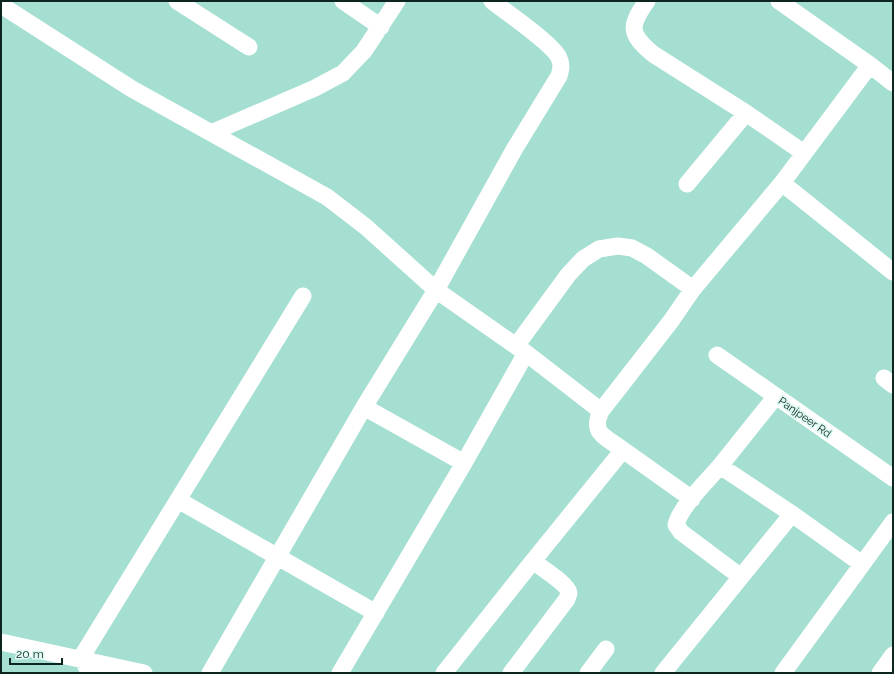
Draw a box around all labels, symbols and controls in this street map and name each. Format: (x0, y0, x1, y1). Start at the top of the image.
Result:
street label: Panjpeer Rd (776, 394, 834, 440)
scale bar (10, 640, 62, 666)
text: 20 m (16, 647, 44, 661)

